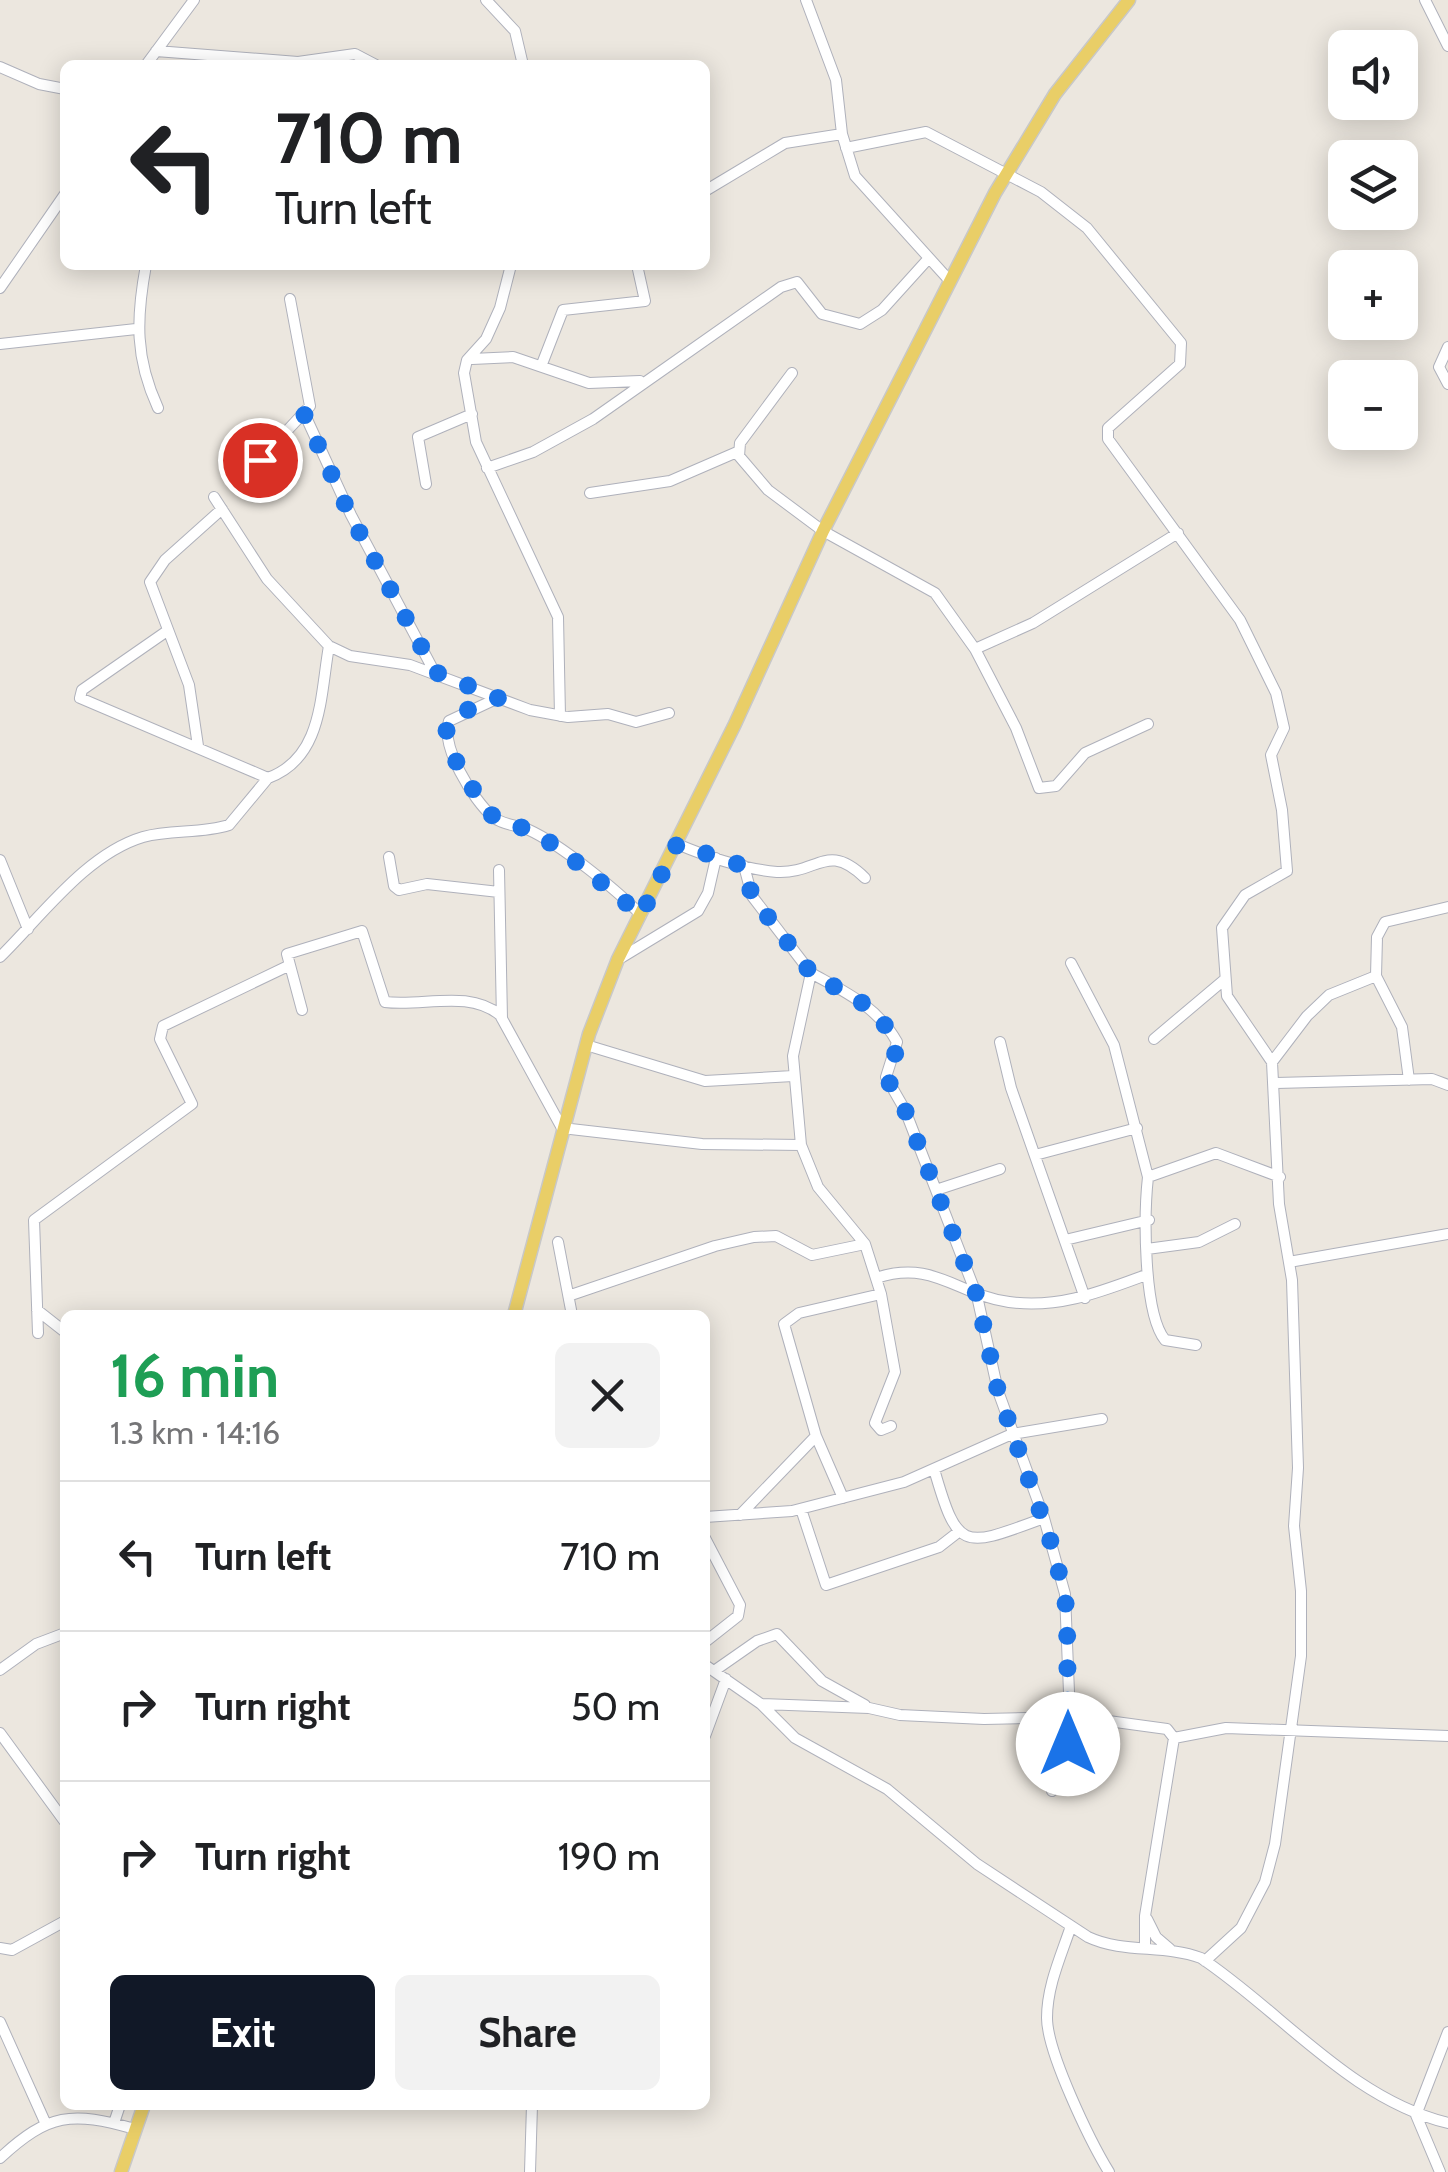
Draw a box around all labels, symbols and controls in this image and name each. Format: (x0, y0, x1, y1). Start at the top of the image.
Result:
map controls (1328, 30, 1418, 450)
button: sound (1328, 30, 1418, 120)
text: 710 m (275, 95, 463, 181)
icon: left (110, 100, 240, 230)
button: layers (1328, 140, 1418, 230)
text: Turn left (275, 181, 432, 235)
button: + (1328, 250, 1418, 340)
button: − (1328, 360, 1418, 450)
pin (218, 418, 303, 503)
icon: arrive (233, 433, 288, 488)
text: 16 min (110, 1339, 279, 1412)
button: close (555, 1343, 660, 1448)
text: 1.3 km · 14:16 (110, 1413, 280, 1452)
icon: left (110, 1529, 165, 1584)
text: Turn left (195, 1533, 331, 1580)
text: 710 m (560, 1533, 660, 1580)
icon: right (110, 1679, 165, 1734)
text: Turn right (195, 1683, 351, 1730)
text: 50 m (571, 1683, 660, 1730)
position arrow (1016, 1692, 1120, 1796)
icon: right (110, 1829, 165, 1884)
text: Turn right (195, 1833, 351, 1880)
text: 190 m (558, 1833, 660, 1880)
button: Exit (110, 1975, 375, 2090)
button: Share (395, 1975, 660, 2090)

